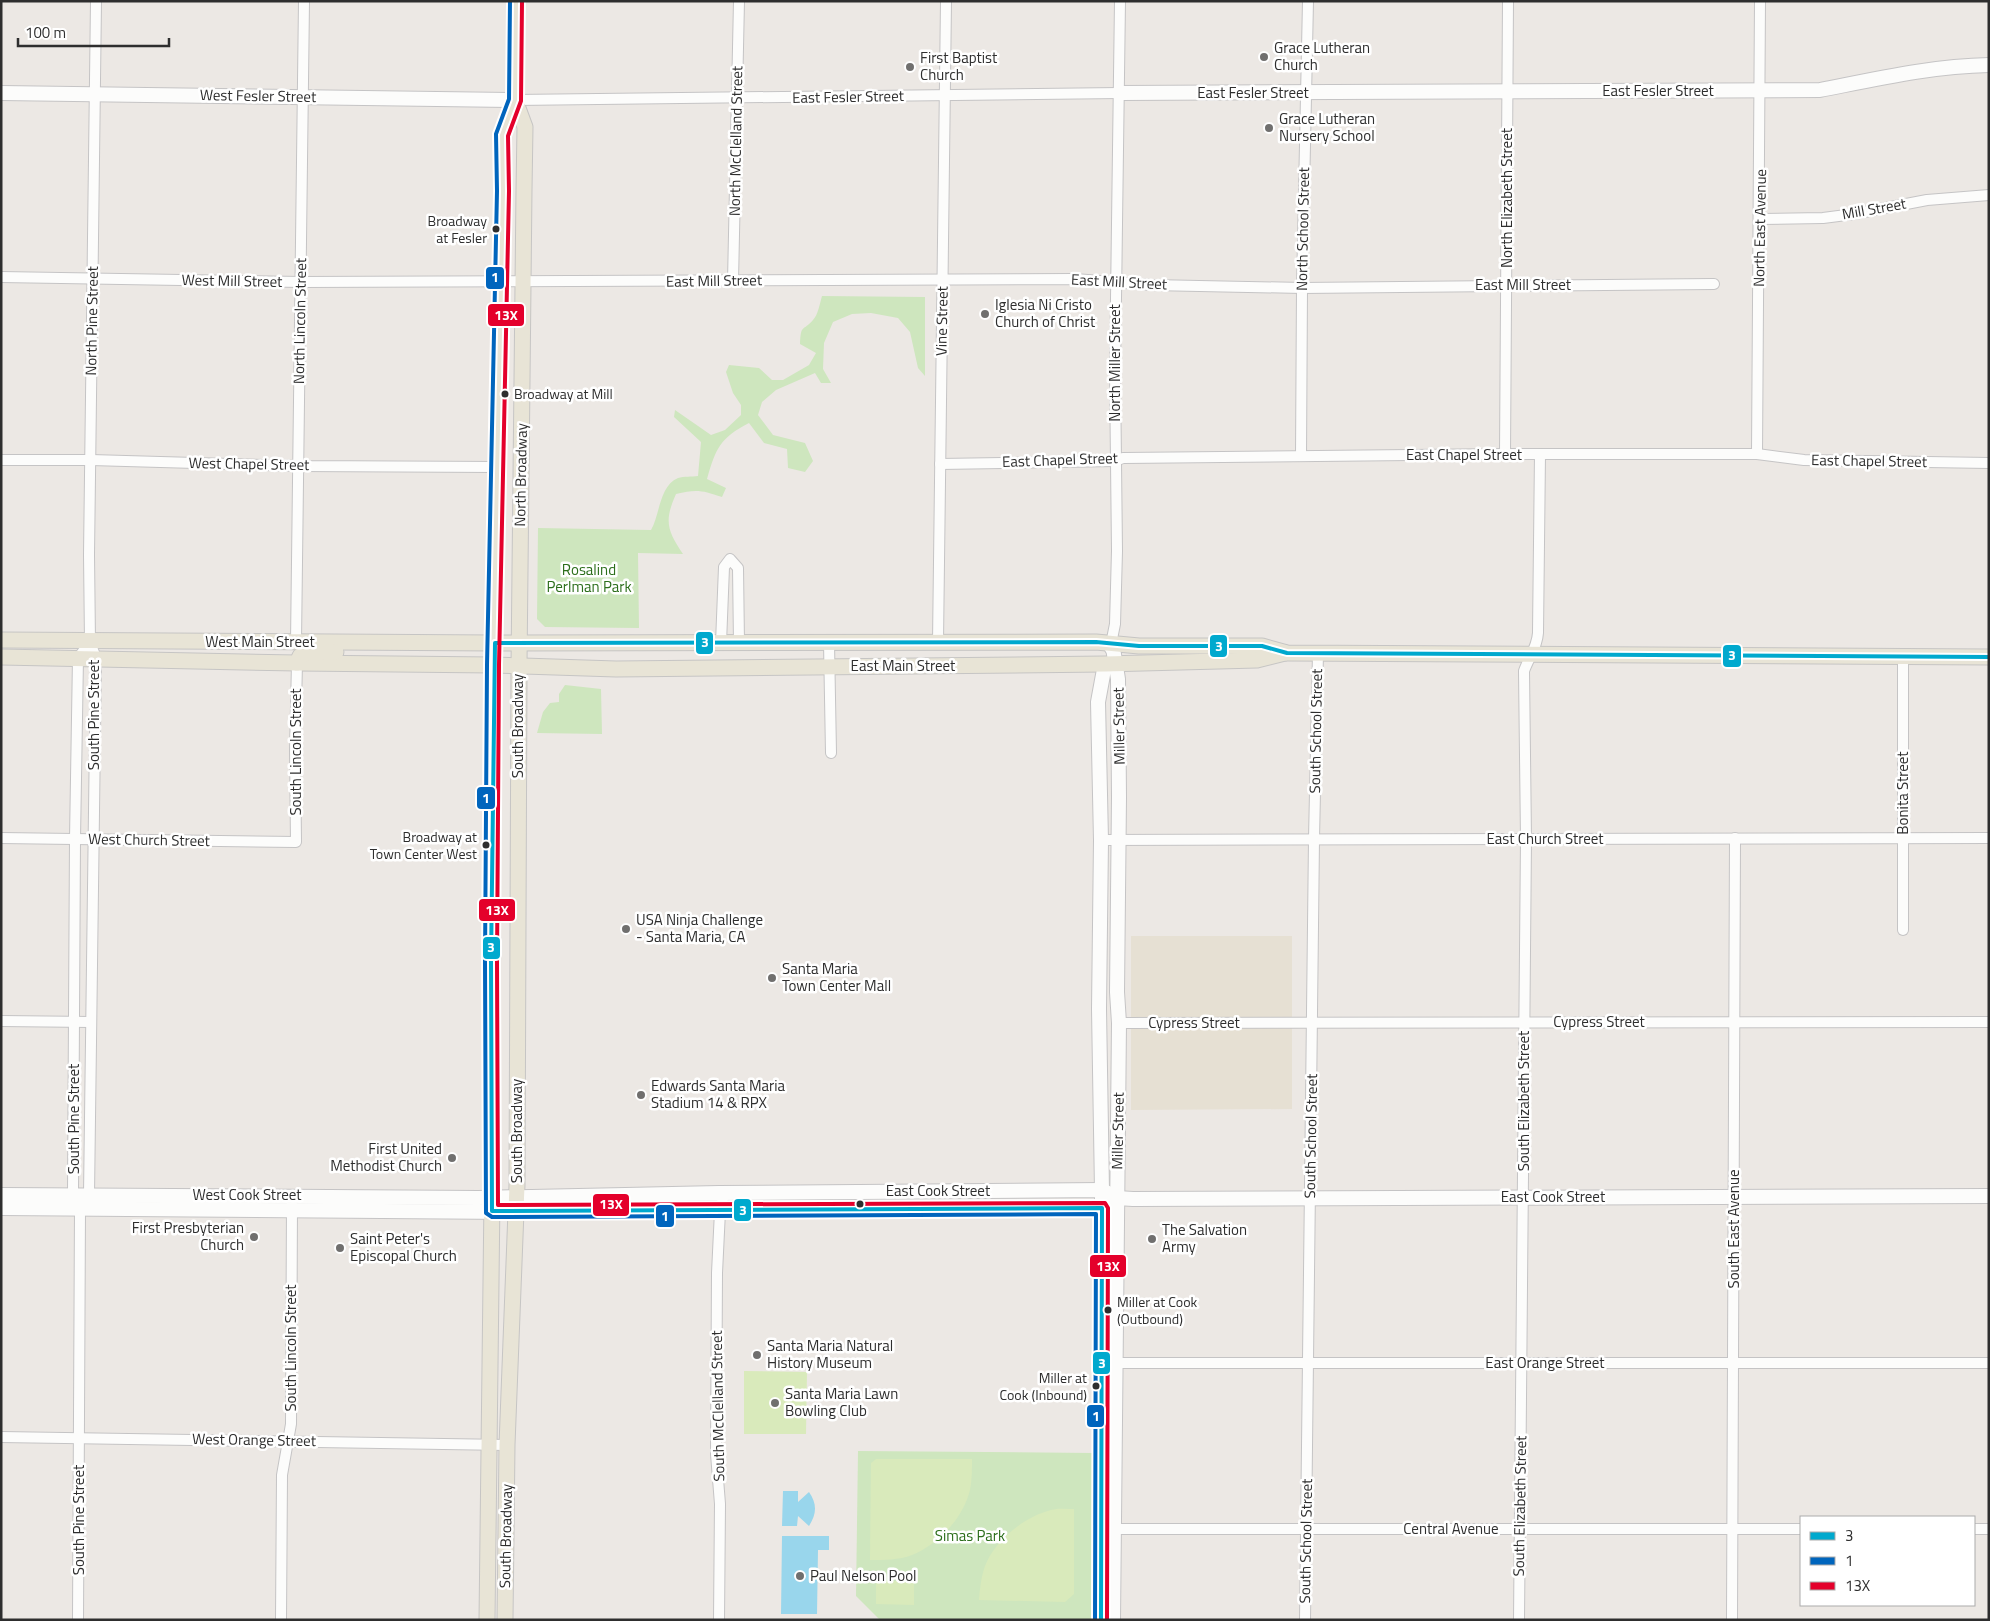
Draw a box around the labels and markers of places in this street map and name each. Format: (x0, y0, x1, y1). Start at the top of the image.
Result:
place label: Grace Lutheran Church (1274, 36, 1370, 76)
place label: First Baptist Church (920, 46, 998, 86)
marker: Grace Lutheran Church (1258, 51, 1270, 63)
marker: First Baptist Church (904, 61, 916, 73)
place label: Grace Lutheran Nursery School (1279, 107, 1375, 147)
marker: Grace Lutheran Nursery School (1263, 122, 1275, 134)
place label: Broadway at Fesler (428, 210, 487, 248)
marker: Broadway at Fesler (491, 224, 501, 234)
place label: Iglesia Ni Cristo Church of Christ (995, 293, 1096, 333)
marker: Iglesia Ni Cristo Church of Christ (979, 308, 991, 320)
place label: Broadway at Mill (514, 383, 613, 404)
marker: Broadway at Mill (500, 389, 510, 399)
place label: Broadway at Town Center West (370, 826, 477, 864)
marker: Broadway at Town Center West (481, 840, 491, 850)
place label: USA Ninja Challenge - Santa Maria, CA (636, 908, 763, 948)
marker: USA Ninja Challenge - Santa Maria, CA (620, 923, 632, 935)
place label: Santa Maria Town Center Mall (782, 957, 891, 997)
marker: Santa Maria Town Center Mall (766, 972, 778, 984)
place label: Edwards Santa Maria Stadium 14 & RPX (651, 1074, 785, 1114)
marker: Edwards Santa Maria Stadium 14 & RPX (635, 1089, 647, 1101)
place label: First United Methodist Church (330, 1137, 442, 1177)
marker: First United Methodist Church (446, 1152, 458, 1164)
unlabelled marker (855, 1199, 865, 1209)
place label: First Presbyterian Church (132, 1216, 244, 1256)
place label: The Salvation Army (1162, 1218, 1247, 1258)
place label: Saint Peter's Episcopal Church (350, 1227, 457, 1267)
marker: First Presbyterian Church (248, 1231, 260, 1243)
marker: The Salvation Army (1146, 1233, 1158, 1245)
marker: Saint Peter's Episcopal Church (334, 1242, 346, 1254)
place label: Miller at Cook (Outbound) (1117, 1291, 1198, 1329)
marker: Miller at Cook (Outbound) (1103, 1305, 1113, 1315)
place label: Santa Maria Natural History Museum (767, 1334, 893, 1374)
marker: Santa Maria Natural History Museum (751, 1349, 763, 1361)
place label: Miller at Cook (Inbound) (999, 1367, 1087, 1405)
marker: Miller at Cook (Inbound) (1091, 1381, 1101, 1391)
place label: Santa Maria Lawn Bowling Club (785, 1382, 898, 1422)
marker: Santa Maria Lawn Bowling Club (769, 1397, 781, 1409)
place label: Paul Nelson Pool (810, 1564, 917, 1587)
marker: Paul Nelson Pool (794, 1570, 806, 1582)

